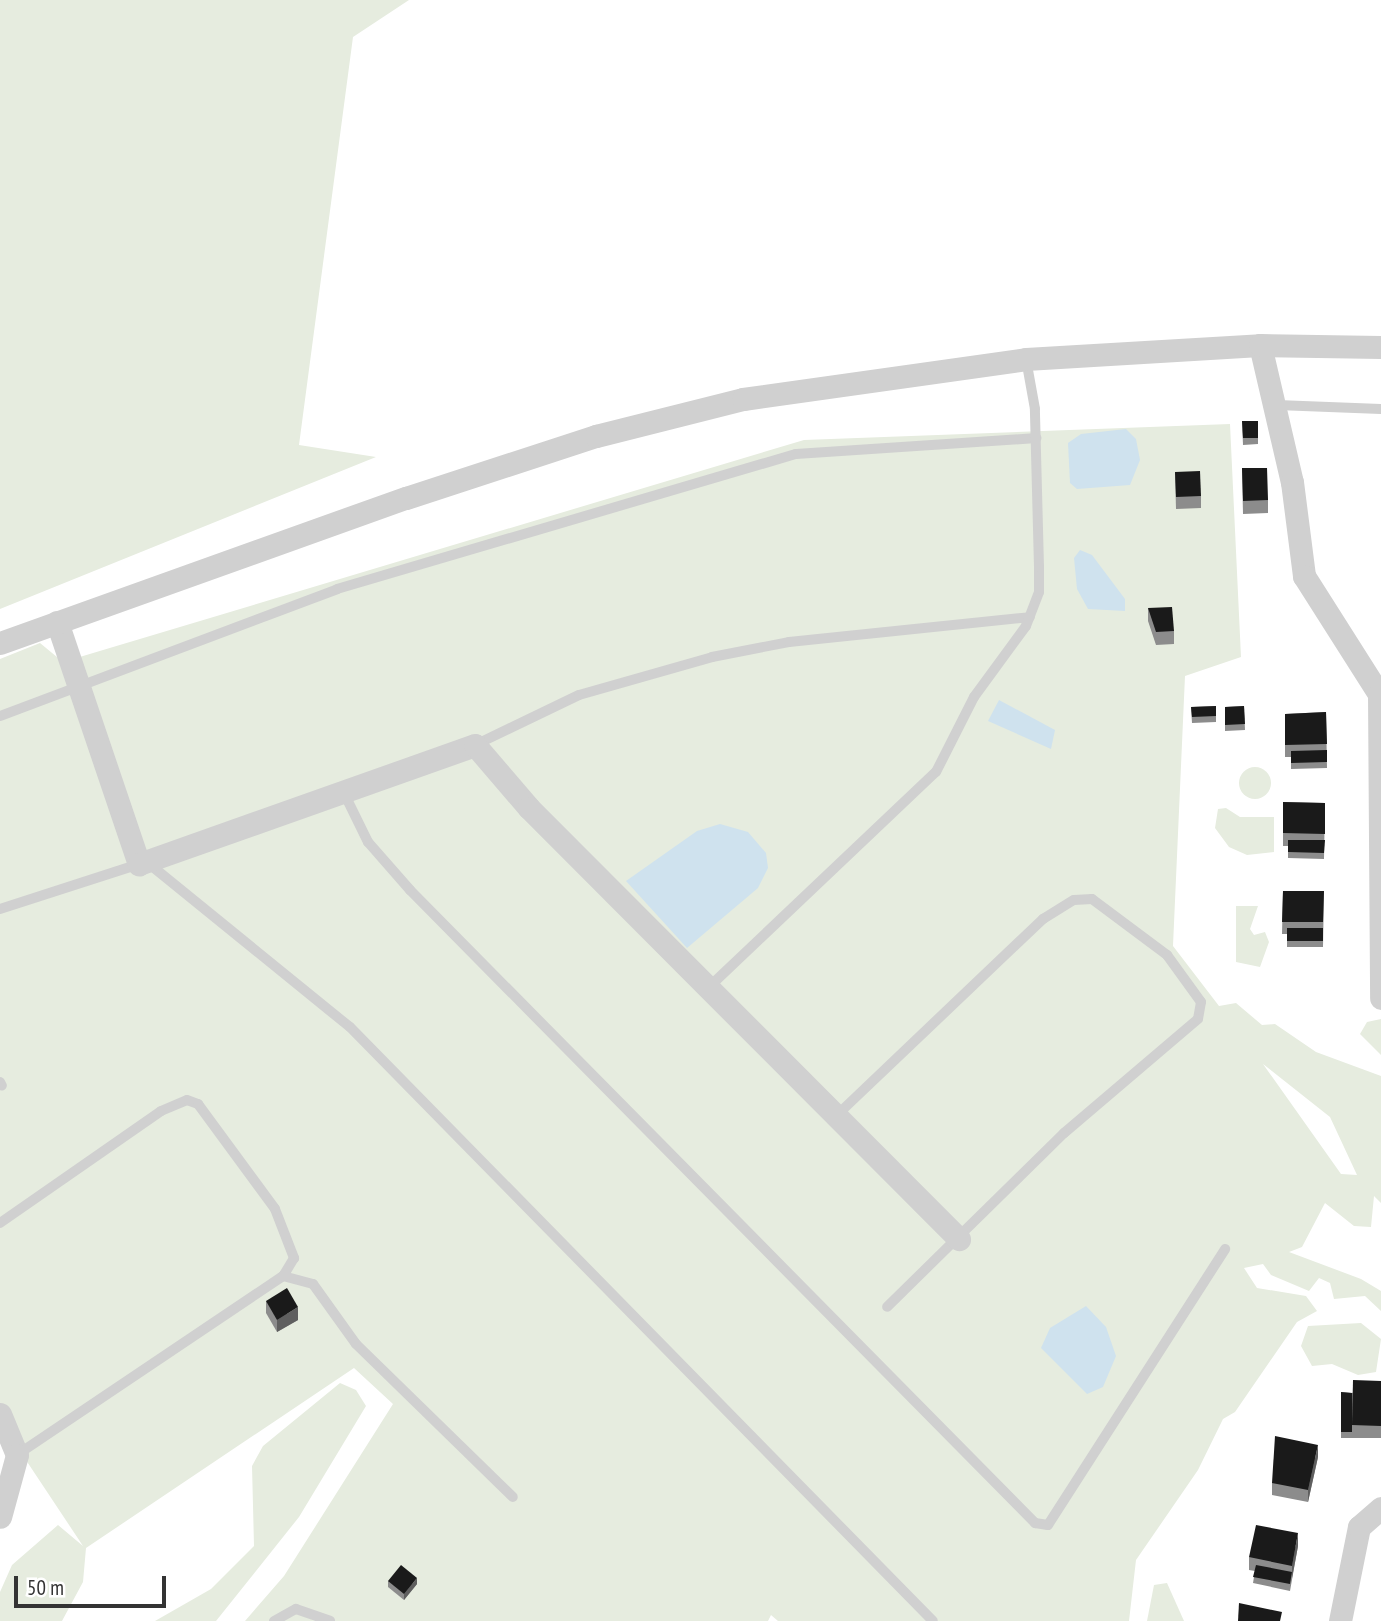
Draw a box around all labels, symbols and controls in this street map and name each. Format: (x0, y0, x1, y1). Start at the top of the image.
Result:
scale bar (18, 1562, 170, 1606)
text: 50 m (27, 1574, 64, 1601)

